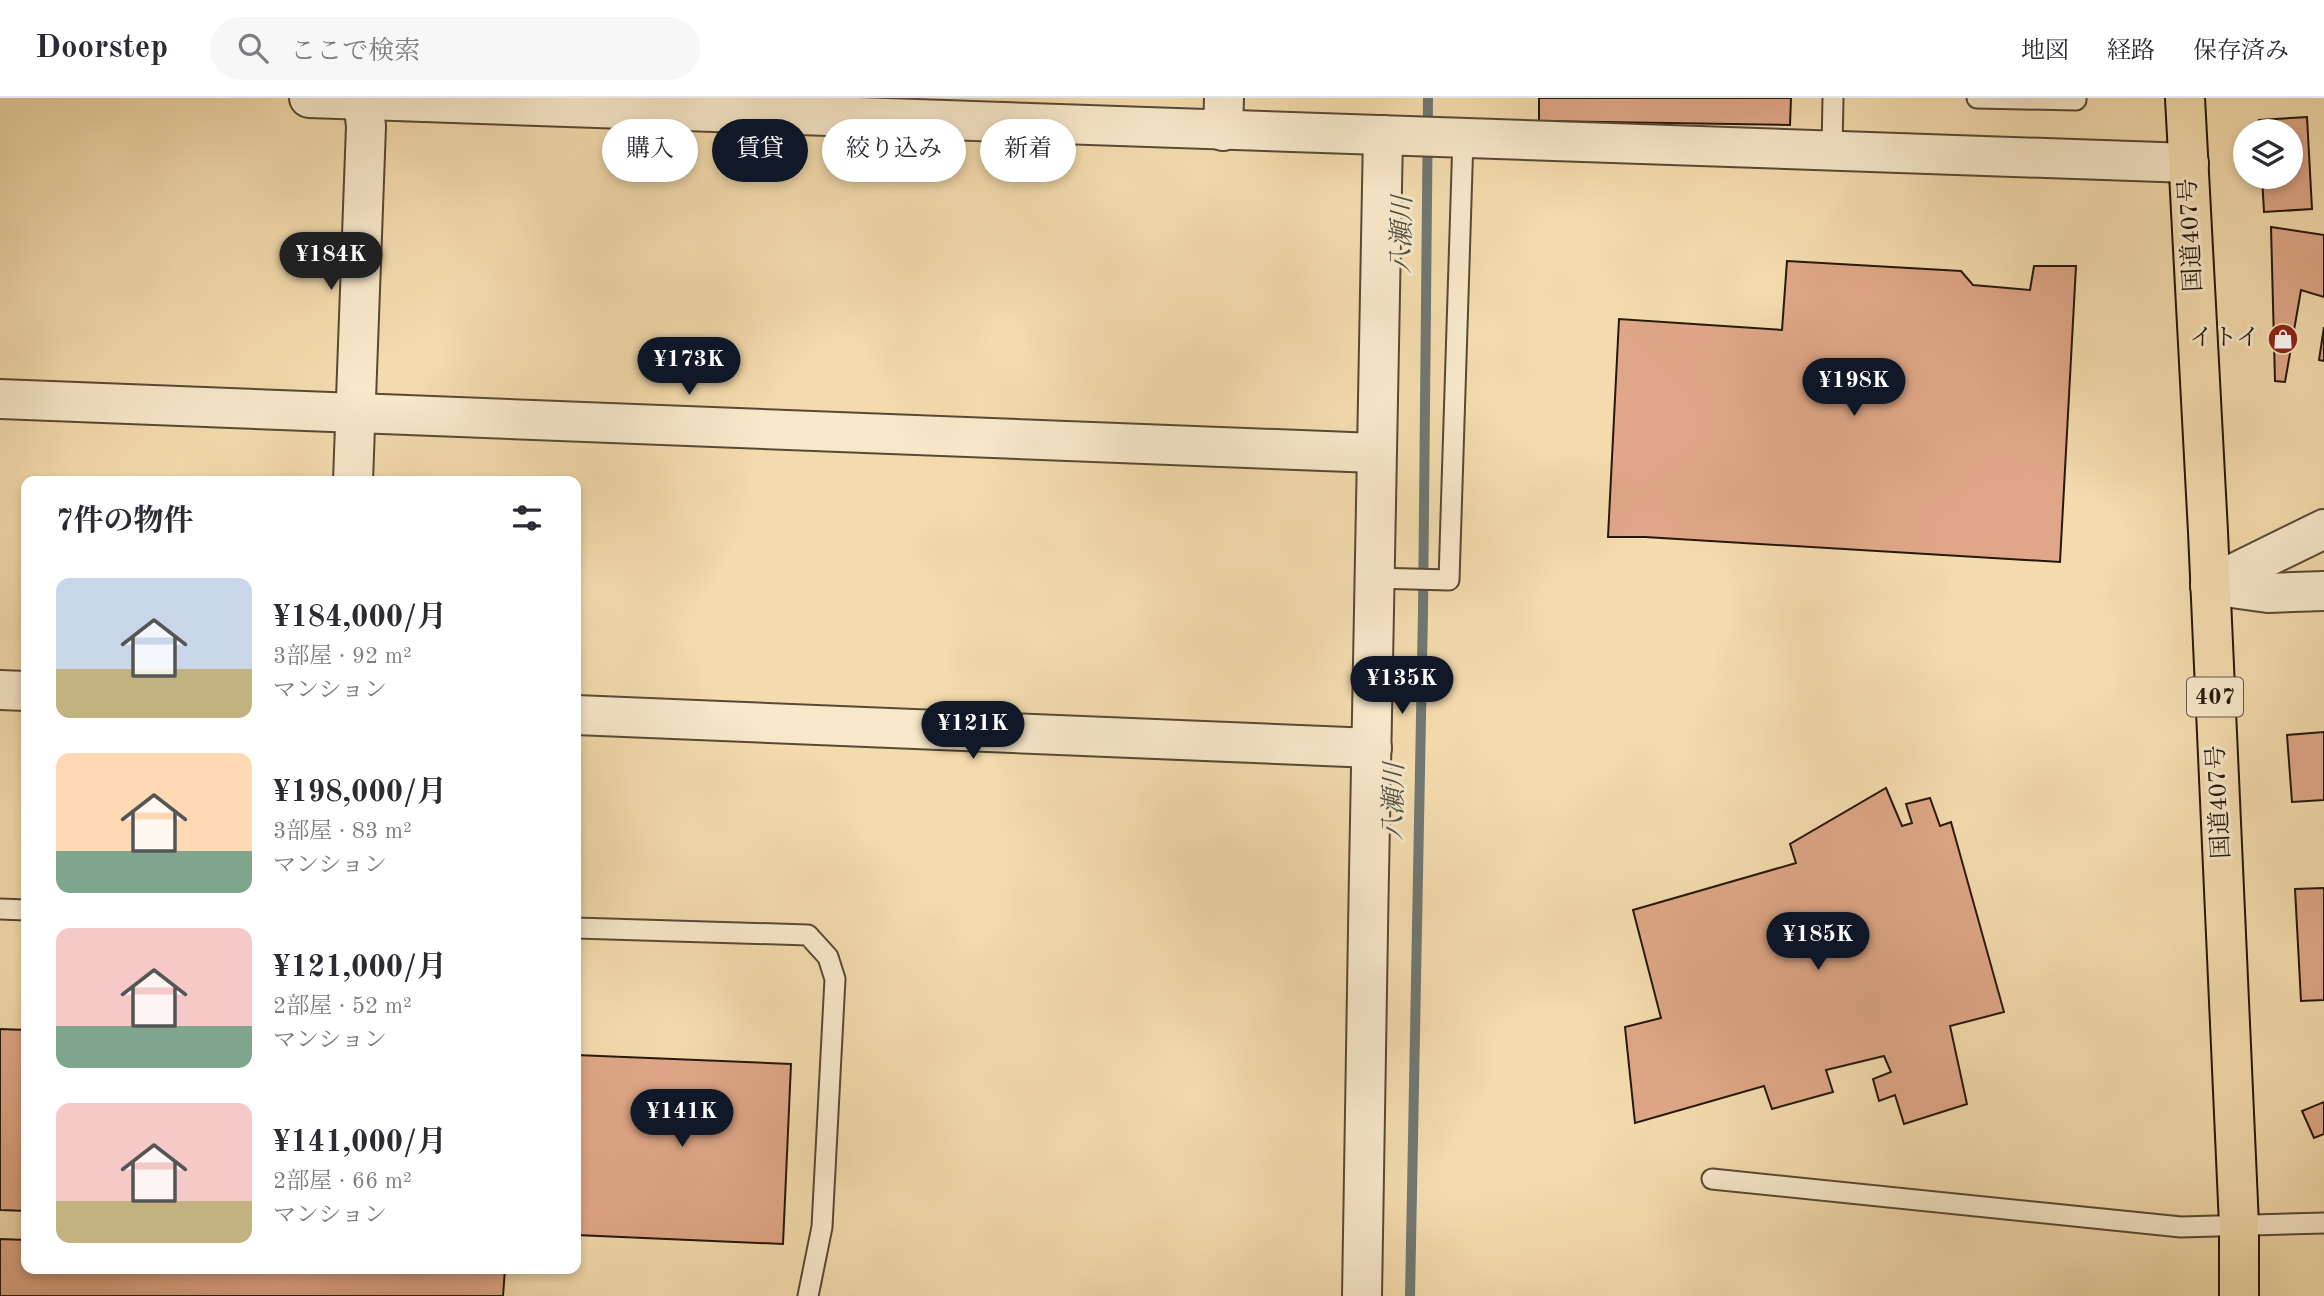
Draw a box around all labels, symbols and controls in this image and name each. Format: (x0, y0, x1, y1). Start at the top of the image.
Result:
search box (210, 17, 700, 80)
icon: search (234, 29, 272, 67)
text: Doorstep (35, 32, 168, 65)
text: ここで検索 (290, 39, 420, 65)
text: 地図 (2021, 40, 2069, 64)
text: 経路 (2107, 40, 2155, 64)
text: 保存済み (2193, 40, 2289, 64)
chip: 購入 (602, 119, 698, 182)
chip: 賃貸 (712, 119, 808, 182)
chip: 絞り込み (822, 119, 966, 182)
chip: 新着 (980, 119, 1076, 182)
map controls (2233, 119, 2303, 189)
button: layers (2233, 119, 2303, 189)
street label: 国道407号 (2174, 178, 2207, 293)
water label: 八瀬川 (1387, 193, 1417, 274)
pin: ¥184K (282, 232, 380, 292)
text: ¥184K (295, 243, 367, 266)
shop icon: イトイ (2266, 322, 2300, 356)
place label: イトイ (2189, 326, 2260, 351)
pin: ¥173K (640, 338, 738, 397)
text: ¥173K (653, 348, 725, 371)
pin: ¥198K (1805, 358, 1903, 418)
text: ¥198K (1818, 369, 1890, 392)
icon: filters (508, 499, 546, 537)
text: 7件の物件 (56, 507, 193, 537)
text: ¥184,000/月 (273, 603, 447, 633)
icon: home (112, 606, 196, 690)
text: 3部屋 · 92 m² (273, 645, 412, 668)
pin: ¥135K (1353, 656, 1451, 716)
text: ¥135K (1366, 667, 1438, 690)
road number: 407 (2187, 678, 2243, 716)
text: マンション (273, 679, 387, 702)
pin: ¥121K (924, 702, 1022, 761)
text: ¥121K (937, 712, 1009, 735)
street label: 国道407号 (2202, 745, 2235, 860)
water label: 八瀬川 (1379, 760, 1409, 841)
text: ¥198,000/月 (273, 778, 447, 808)
icon: home (112, 781, 196, 865)
text: 3部屋 · 83 m² (273, 820, 412, 843)
text: マンション (273, 854, 387, 877)
pin: ¥185K (1769, 912, 1867, 972)
text: ¥185K (1782, 923, 1854, 946)
text: ¥121,000/月 (273, 953, 447, 983)
icon: home (112, 956, 196, 1040)
text: 2部屋 · 52 m² (273, 995, 412, 1018)
text: マンション (273, 1029, 387, 1052)
pin: ¥141K (633, 1090, 731, 1149)
text: ¥141K (646, 1100, 718, 1123)
text: ¥141,000/月 (273, 1128, 447, 1158)
icon: home (112, 1131, 196, 1215)
text: 2部屋 · 66 m² (273, 1170, 412, 1193)
text: マンション (273, 1204, 387, 1227)

